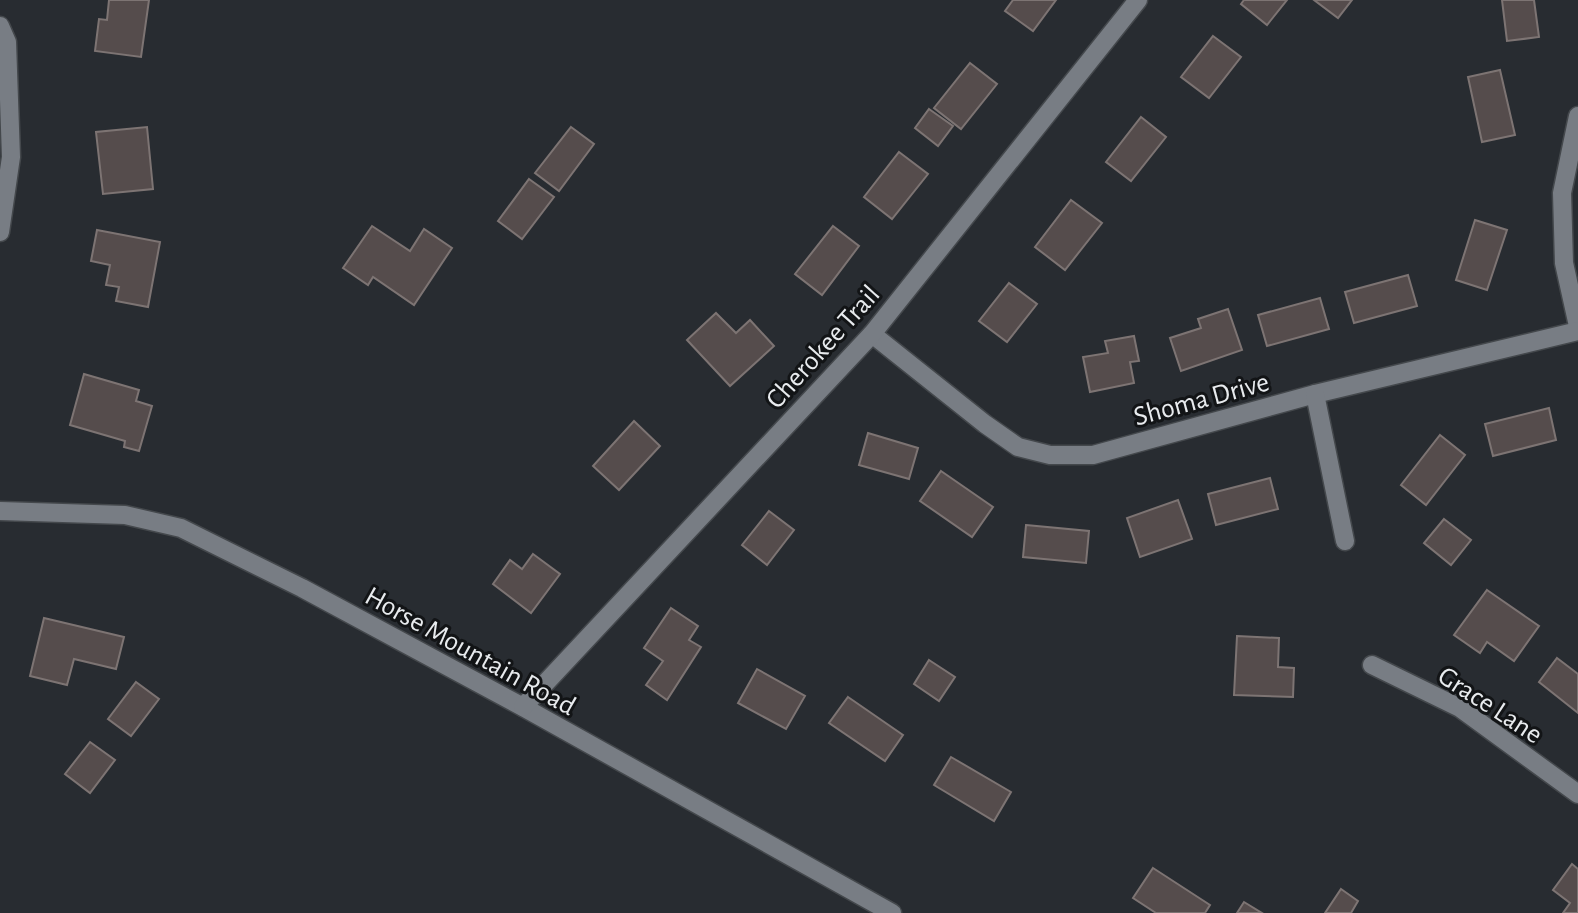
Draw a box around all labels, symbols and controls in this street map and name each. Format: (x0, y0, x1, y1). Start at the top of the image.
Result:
street label: Cherokee Trail (761, 280, 886, 414)
street label: Shoma Drive (1131, 368, 1272, 431)
street label: Horse Mountain Road (360, 582, 580, 721)
street label: Grace Lane (1433, 662, 1547, 750)

